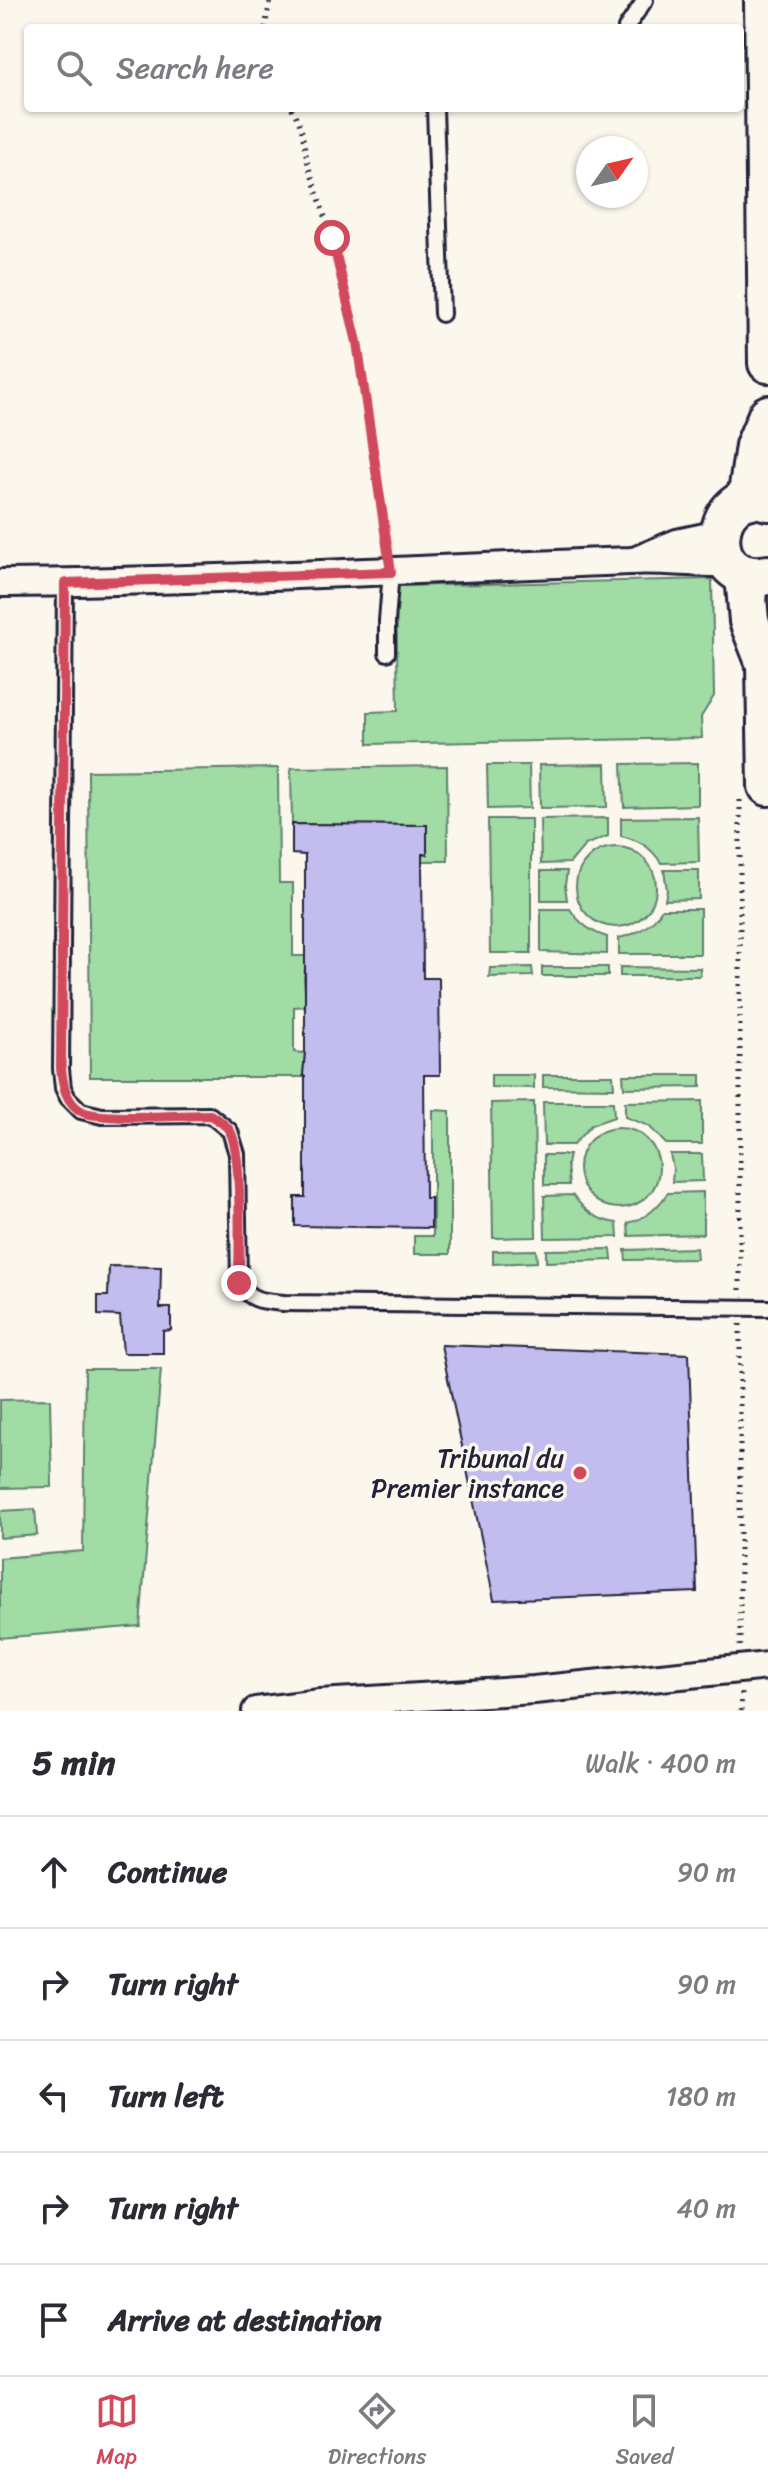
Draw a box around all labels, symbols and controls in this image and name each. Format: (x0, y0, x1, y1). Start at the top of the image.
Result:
search box (24, 24, 744, 112)
text: Search here (116, 41, 274, 95)
icon: search (52, 46, 96, 90)
north arrow (576, 136, 648, 208)
route start (314, 220, 350, 256)
route end (221, 1265, 257, 1301)
place label: Tribunal du Premier instance (371, 1435, 564, 1511)
marker: Tribunal du Premier instance (571, 1464, 589, 1482)
text: 5 min (32, 1733, 115, 1793)
text: Walk · 400 m (585, 1740, 736, 1786)
text: Continue (108, 1845, 227, 1899)
text: 90 m (677, 1849, 736, 1895)
icon: ahead (32, 1850, 76, 1894)
text: Turn right (108, 1957, 238, 2011)
text: 90 m (677, 1961, 736, 2007)
icon: right (32, 1962, 76, 2006)
text: Turn left (108, 2069, 224, 2123)
text: 180 m (666, 2073, 736, 2119)
icon: left (32, 2074, 76, 2118)
text: Turn right (108, 2181, 238, 2235)
text: 40 m (677, 2185, 736, 2231)
icon: right (32, 2186, 76, 2230)
text: Arrive at destination (108, 2293, 382, 2347)
icon: arrive (32, 2298, 76, 2342)
tab: Map (95, 2389, 139, 2476)
tab: Directions (328, 2389, 426, 2476)
tab: Saved (615, 2389, 673, 2476)

